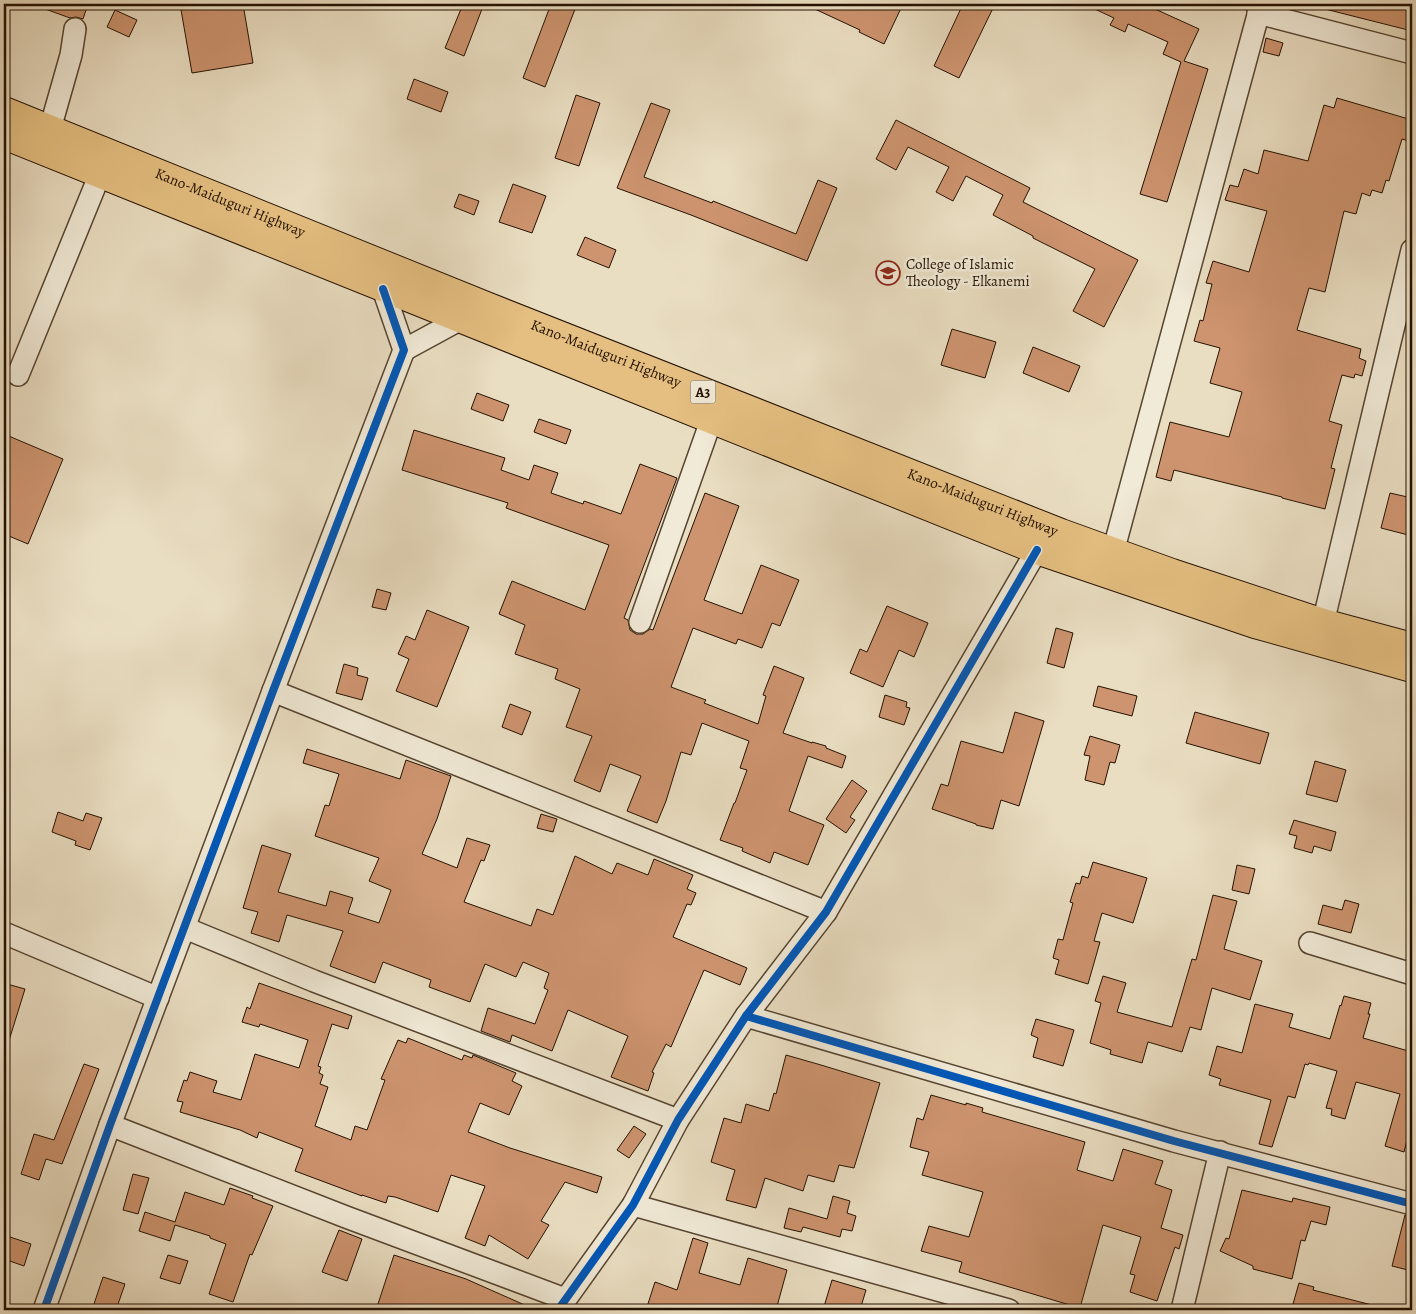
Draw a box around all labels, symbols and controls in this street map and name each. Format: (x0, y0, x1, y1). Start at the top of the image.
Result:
street label: Kano-Maiduguri Highway (152, 163, 309, 242)
place label: College of Islamic Theology - Elkanemi (906, 254, 1030, 291)
school or university icon: College of Islamic Theology - Elkanemi (875, 260, 901, 286)
street label: Kano-Maiduguri Highway (528, 315, 685, 392)
road number: A3 (690, 381, 716, 404)
street label: Kano-Maiduguri Highway (905, 463, 1061, 541)

